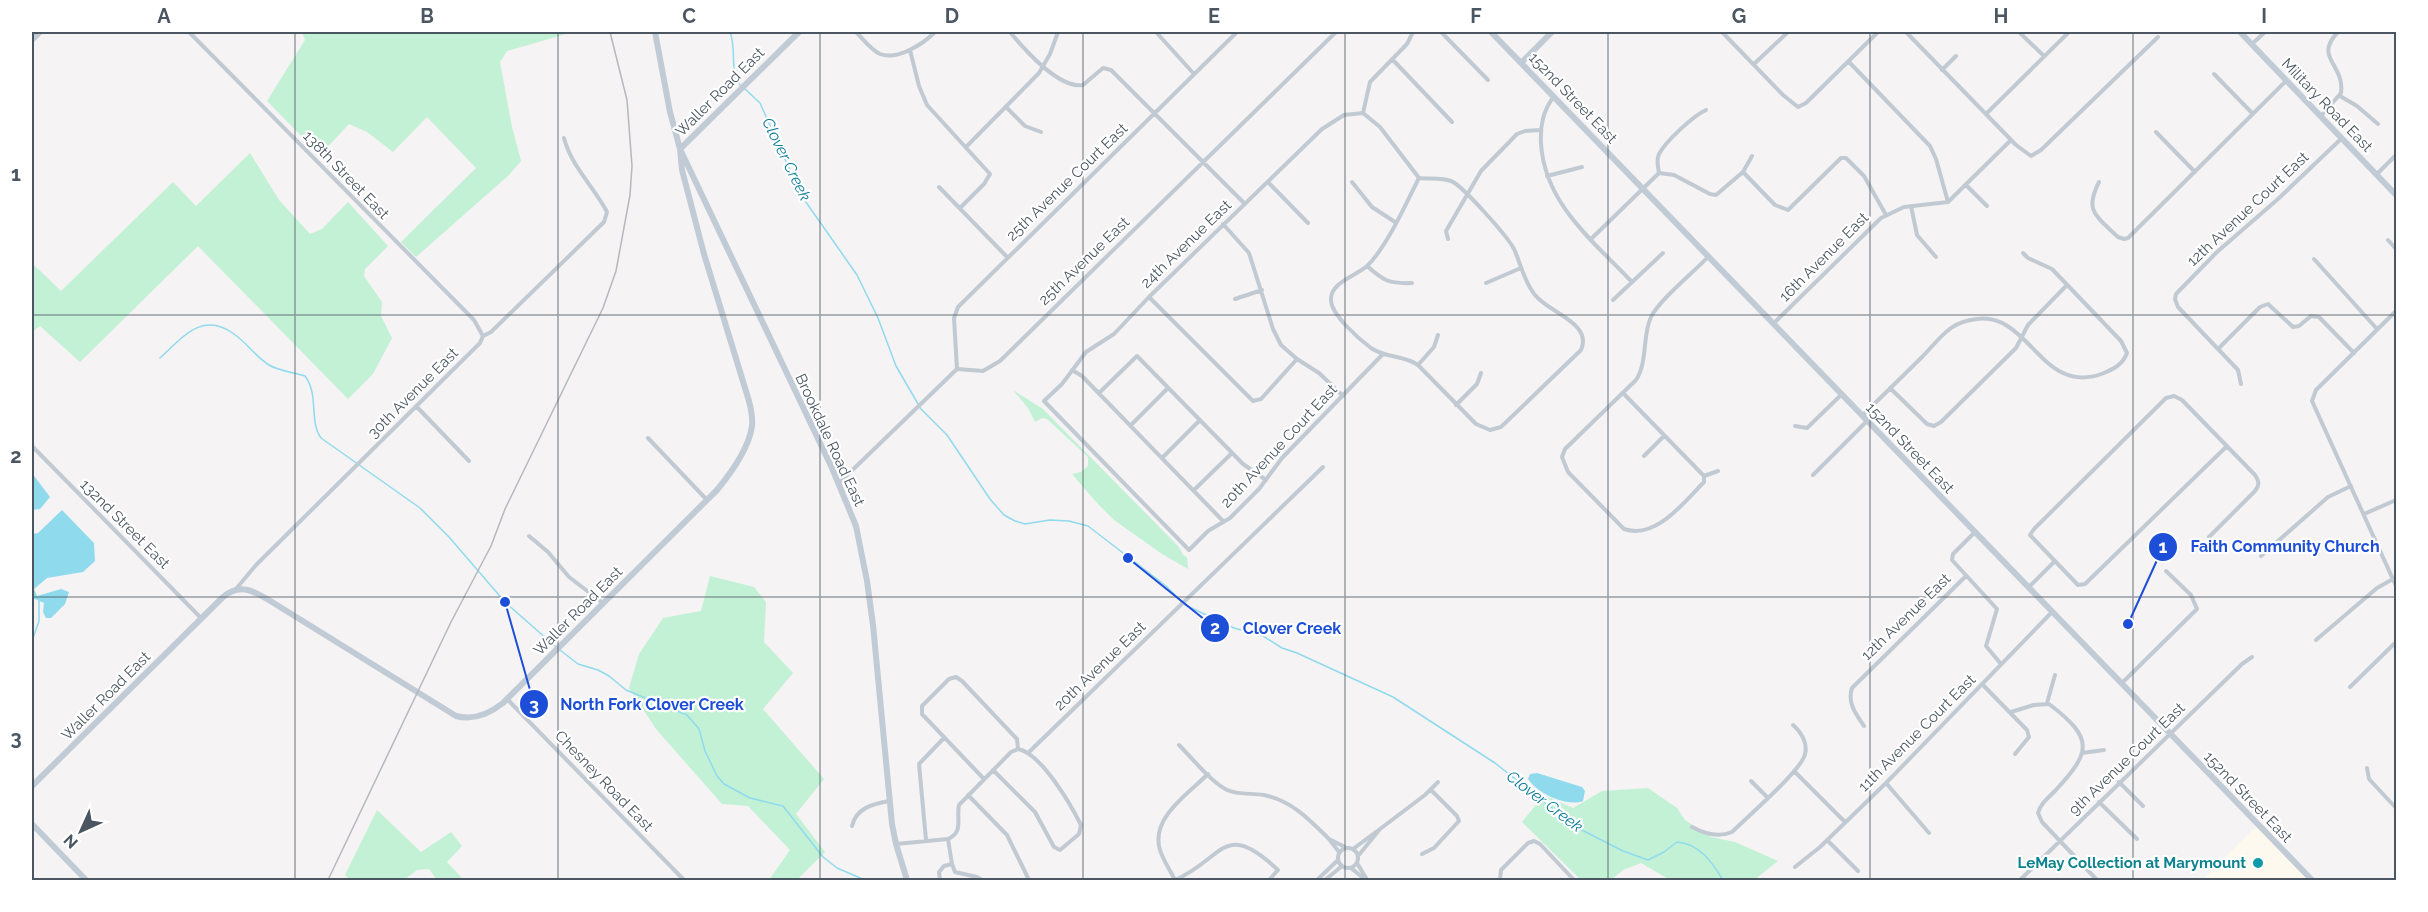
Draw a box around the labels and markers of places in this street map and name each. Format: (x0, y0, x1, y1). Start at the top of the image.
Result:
callout: Faith Community Church (2148, 530, 2391, 564)
callout: Clover Creek (1200, 611, 1353, 645)
callout: North Fork Clover Creek (519, 687, 756, 721)
place label: LeMay Collection at Marymount (2018, 854, 2246, 872)
marker: LeMay Collection at Marymount (2251, 856, 2265, 870)

